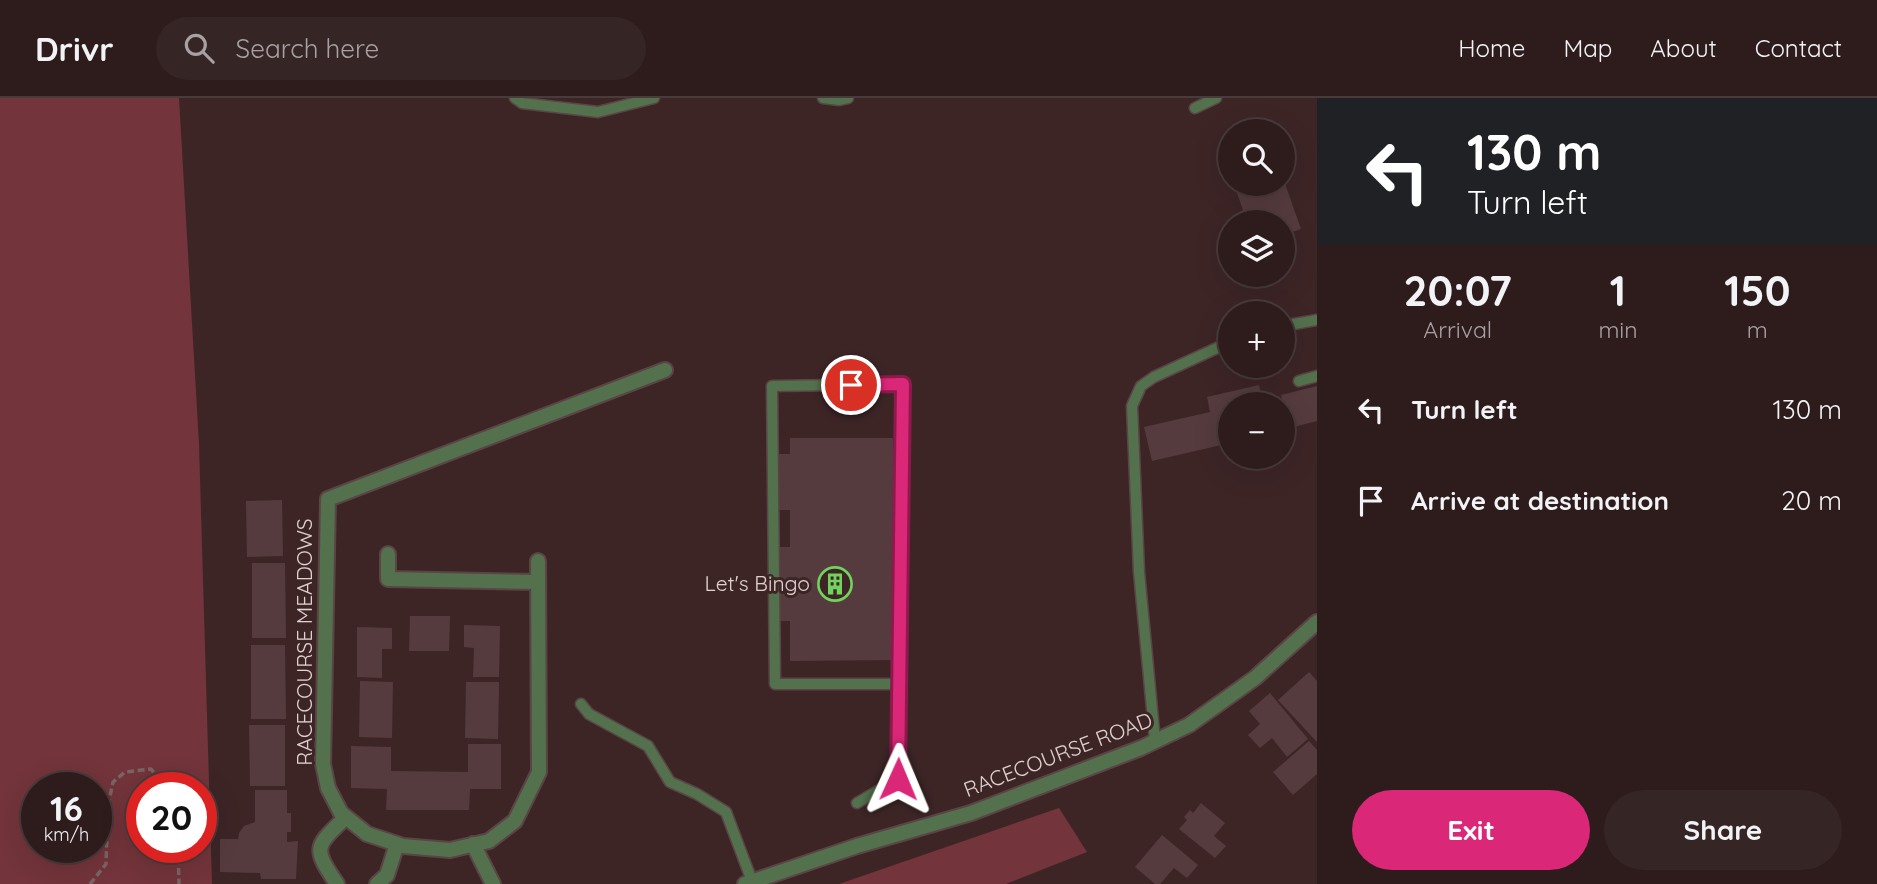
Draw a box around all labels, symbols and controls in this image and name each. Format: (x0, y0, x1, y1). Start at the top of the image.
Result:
search box (156, 17, 646, 80)
text: Drivr (35, 28, 114, 69)
icon: search (180, 29, 218, 67)
text: Search here (236, 32, 379, 65)
text: Home (1458, 33, 1525, 63)
text: Map (1563, 33, 1612, 63)
text: About (1650, 33, 1717, 63)
text: Contact (1755, 33, 1842, 63)
map controls (1218, 119, 1295, 469)
button: search (1218, 119, 1295, 196)
text: 130 m (1467, 121, 1601, 182)
icon: left (1352, 126, 1443, 217)
text: Turn left (1467, 182, 1588, 222)
button: layers (1218, 210, 1295, 287)
text: 20:07 (1404, 264, 1512, 317)
text: 1 (1610, 264, 1626, 317)
text: 150 (1724, 264, 1790, 317)
button: + (1218, 301, 1295, 378)
text: Arrival (1423, 315, 1492, 344)
text: min (1598, 315, 1638, 344)
text: m (1747, 315, 1768, 344)
pin (821, 355, 881, 415)
icon: arrive (832, 366, 870, 404)
icon: left (1352, 391, 1390, 429)
button: − (1218, 392, 1295, 469)
text: Turn left (1411, 393, 1518, 426)
text: 130 m (1772, 393, 1842, 426)
icon: arrive (1352, 482, 1390, 520)
text: Arrive at destination (1411, 484, 1669, 517)
text: 20 m (1781, 484, 1842, 517)
street label: RACECOURSE MEADOWS (291, 518, 317, 766)
building icon: Let's Bingo (816, 565, 854, 603)
place label: Let's Bingo (705, 570, 810, 596)
street label: RACECOURSE ROAD (960, 706, 1156, 802)
position arrow (861, 742, 935, 816)
speed limit sign: 20 (126, 772, 217, 863)
text: 16 (50, 786, 83, 830)
button: Exit (1352, 790, 1590, 870)
button: Share (1604, 790, 1842, 870)
text: km/h (44, 823, 89, 846)

